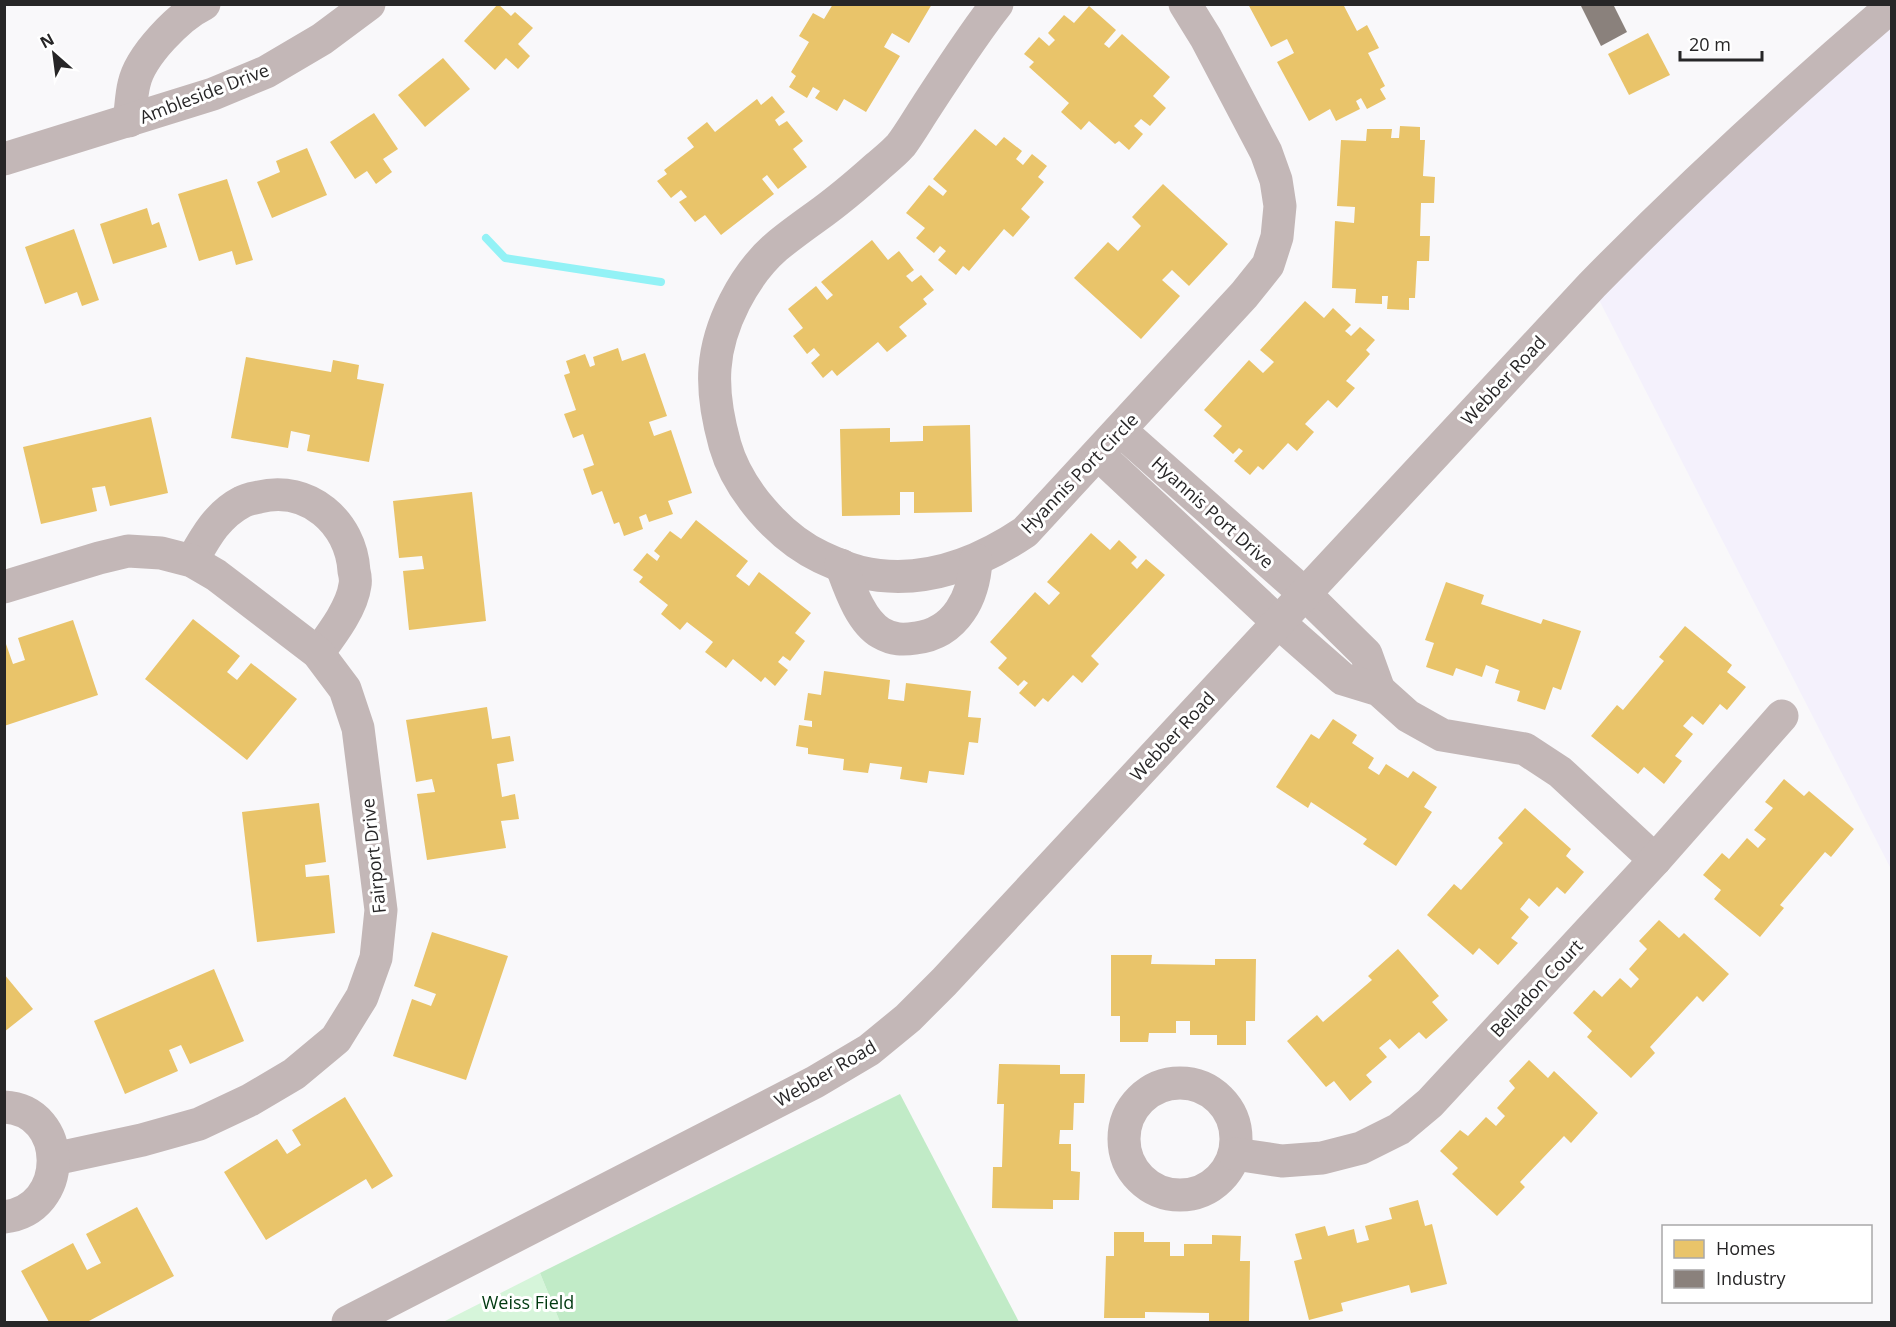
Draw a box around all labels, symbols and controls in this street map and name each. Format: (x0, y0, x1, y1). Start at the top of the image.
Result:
north arrow (24, 24, 84, 84)
scale bar (1680, 24, 1762, 62)
text: N (36, 28, 58, 54)
text: 20 m (1689, 32, 1731, 56)
street label: Ambleside Drive (136, 57, 272, 129)
street label: Webber Road (1455, 330, 1551, 430)
street label: Hyannis Port Circle (1015, 408, 1143, 538)
street label: Hyannis Port Drive (1147, 451, 1279, 573)
street label: Webber Road (1124, 686, 1220, 786)
street label: Fairport Drive (355, 797, 391, 915)
street label: Belladon Court (1484, 934, 1588, 1042)
street label: Webber Road (770, 1034, 880, 1112)
legend (1662, 1225, 1872, 1303)
text: Homes (1716, 1236, 1775, 1260)
text: Industry (1716, 1266, 1786, 1290)
park label: Weiss Field (482, 1290, 574, 1314)

